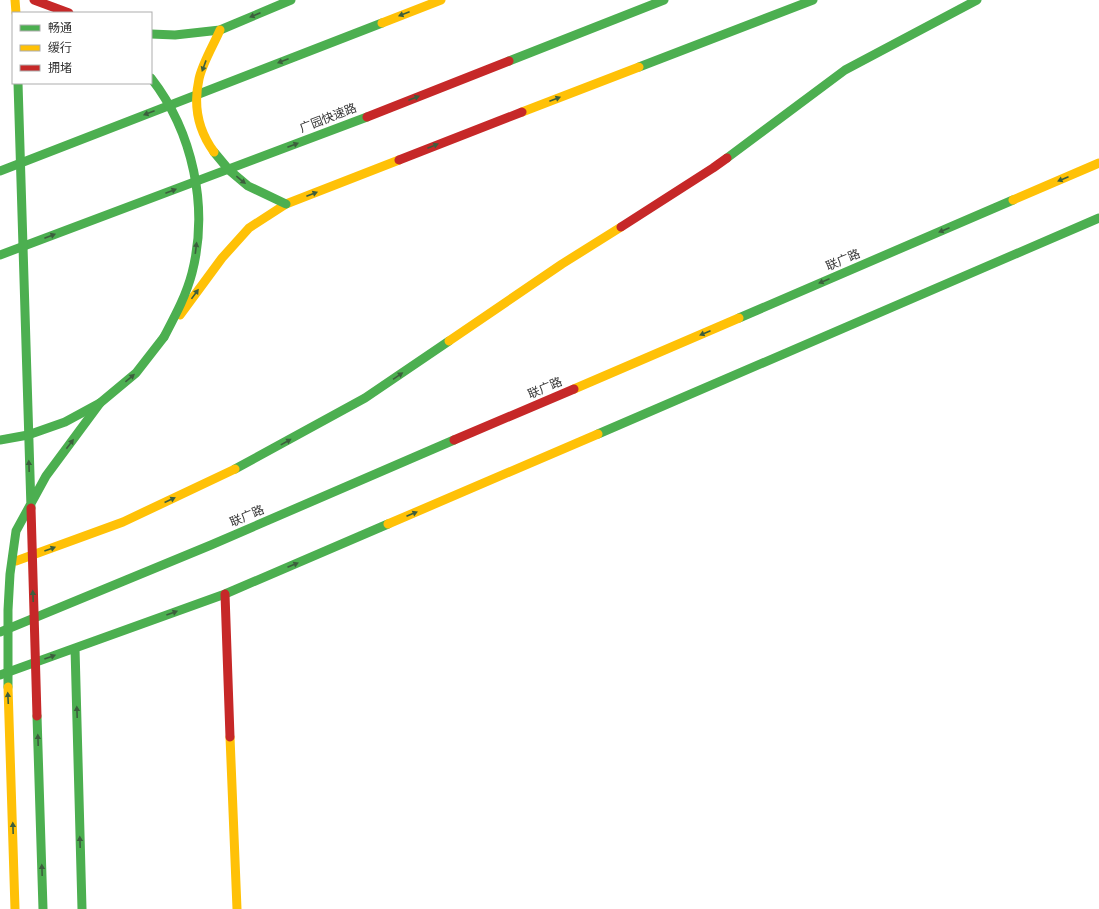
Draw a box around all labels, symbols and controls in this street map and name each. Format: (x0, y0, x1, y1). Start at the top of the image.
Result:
legend (12, 12, 152, 84)
one-way arrow (250, 12, 261, 18)
one-way arrow (398, 12, 410, 18)
text: 畅通 (48, 21, 72, 35)
text: 缓行 (48, 41, 72, 55)
one-way arrow (277, 59, 289, 65)
one-way arrow (201, 60, 207, 72)
text: 拥堵 (48, 61, 72, 75)
one-way arrow (409, 95, 421, 101)
one-way arrow (549, 96, 561, 102)
street label: 广园快速路 (297, 101, 359, 135)
one-way arrow (142, 111, 154, 117)
one-way arrow (287, 141, 299, 147)
one-way arrow (428, 143, 439, 149)
one-way arrow (235, 175, 246, 184)
one-way arrow (1058, 176, 1069, 182)
one-way arrow (166, 187, 178, 193)
one-way arrow (307, 190, 319, 196)
one-way arrow (938, 227, 949, 233)
one-way arrow (44, 233, 56, 239)
one-way arrow (193, 242, 199, 255)
street label: 联广路 (824, 247, 862, 273)
one-way arrow (818, 279, 830, 285)
one-way arrow (191, 289, 200, 300)
one-way arrow (698, 330, 710, 336)
one-way arrow (393, 372, 403, 380)
one-way arrow (124, 374, 135, 383)
street label: 联广路 (526, 375, 564, 401)
one-way arrow (66, 439, 74, 450)
one-way arrow (280, 439, 292, 445)
one-way arrow (26, 460, 33, 472)
one-way arrow (164, 497, 176, 503)
street label: 联广路 (228, 503, 266, 529)
one-way arrow (407, 510, 419, 516)
one-way arrow (44, 545, 56, 551)
one-way arrow (287, 562, 298, 568)
one-way arrow (30, 590, 37, 602)
one-way arrow (166, 610, 178, 616)
one-way arrow (44, 654, 56, 660)
one-way arrow (5, 692, 12, 704)
one-way arrow (73, 706, 80, 718)
one-way arrow (35, 733, 41, 746)
one-way arrow (10, 821, 16, 834)
one-way arrow (77, 836, 84, 848)
one-way arrow (39, 863, 45, 876)

